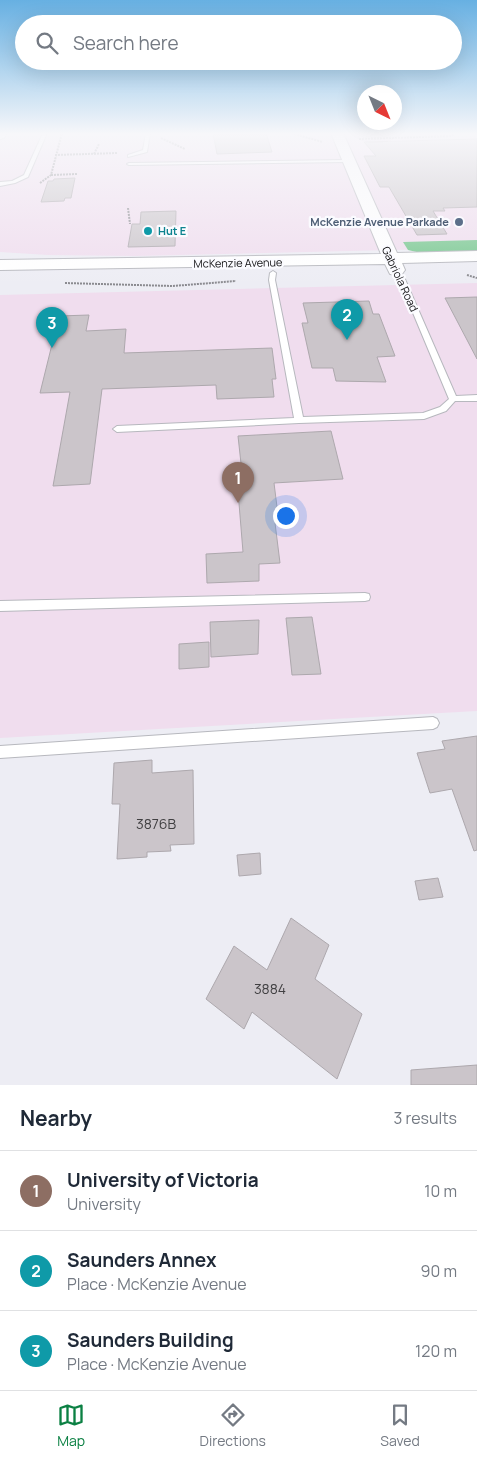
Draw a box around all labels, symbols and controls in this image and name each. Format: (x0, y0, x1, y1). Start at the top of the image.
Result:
search box (15, 15, 462, 70)
icon: search (33, 29, 61, 57)
text: Search here (73, 30, 179, 56)
north arrow (357, 85, 402, 130)
place label: McKenzie Avenue Parkade (310, 214, 449, 229)
marker: McKenzie Avenue Parkade (453, 216, 465, 228)
place label: Hut E (158, 223, 186, 238)
marker: Hut E (142, 225, 154, 237)
street label: Gabriola Road (379, 244, 422, 314)
street label: McKenzie Avenue (193, 254, 283, 271)
pin: 2 (331, 299, 363, 340)
pin: 3 (36, 307, 68, 348)
pin: 1 (222, 462, 254, 503)
your location (273, 503, 299, 529)
house number: 3876B (136, 814, 176, 833)
house number: 3884 (254, 979, 286, 998)
text: Nearby (20, 1104, 92, 1132)
text: 3 results (394, 1107, 457, 1129)
text: University of Victoria (67, 1167, 259, 1193)
text: 1 (32, 1180, 40, 1202)
text: 10 m (424, 1180, 457, 1202)
text: University (67, 1193, 141, 1215)
text: Saunders Annex (67, 1247, 216, 1273)
text: 2 (31, 1260, 41, 1282)
text: 90 m (421, 1260, 457, 1282)
text: Place · McKenzie Avenue (67, 1273, 247, 1295)
text: Saunders Building (67, 1327, 234, 1353)
text: 3 (31, 1340, 41, 1362)
text: 120 m (415, 1340, 457, 1362)
text: Place · McKenzie Avenue (67, 1353, 247, 1375)
tab: Map (57, 1401, 85, 1450)
tab: Directions (200, 1401, 266, 1450)
tab: Saved (380, 1401, 420, 1450)

